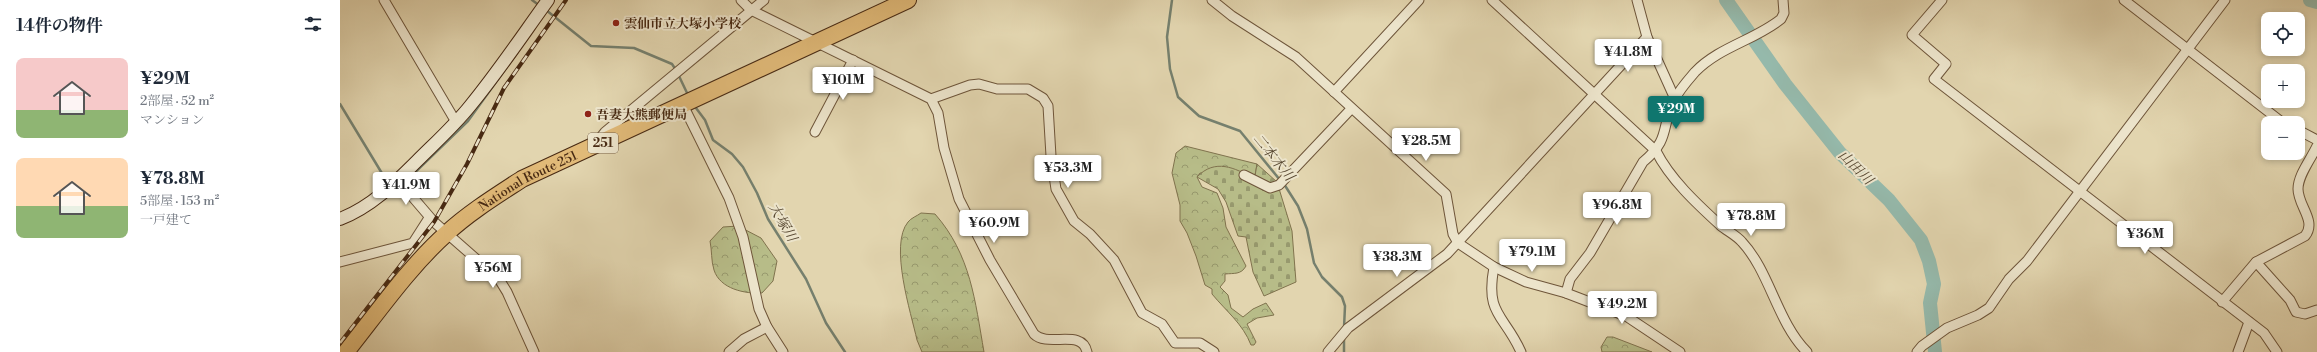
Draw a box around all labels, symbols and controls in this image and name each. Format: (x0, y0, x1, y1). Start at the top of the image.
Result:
map controls (2261, 12, 2305, 160)
button: locate (2261, 12, 2305, 56)
icon: filters (302, 13, 324, 35)
text: 14件の物件 (16, 15, 103, 37)
place label: 雲仙市立大塚小学校 (624, 16, 742, 32)
marker: 雲仙市立大塚小学校 (611, 18, 621, 28)
pin: ¥41.8M (1595, 39, 1661, 73)
text: ¥41.8M (1604, 44, 1652, 60)
button: + (2261, 64, 2305, 108)
pin: ¥101M (815, 67, 871, 101)
text: ¥29M (140, 68, 190, 90)
text: ¥101M (821, 72, 865, 88)
icon: home (48, 74, 96, 122)
text: 2部屋 · 52 m² (140, 93, 214, 109)
pin: ¥29M (1652, 96, 1700, 130)
text: ¥29M (1657, 101, 1695, 117)
place label: 吾妻大熊郵便局 (596, 107, 687, 123)
marker: 吾妻大熊郵便局 (583, 109, 593, 119)
text: マンション (140, 112, 204, 128)
button: − (2261, 116, 2305, 160)
pin: ¥28.5M (1393, 128, 1459, 162)
water label: 二本木川 (1249, 130, 1299, 187)
road number: 251 (588, 133, 618, 153)
text: ¥28.5M (1401, 133, 1451, 149)
water label: 山田川 (1834, 146, 1878, 190)
street label: National Route 251 (475, 147, 580, 215)
pin: ¥53.3M (1035, 155, 1101, 189)
text: ¥53.3M (1043, 160, 1093, 176)
text: ¥78.8M (140, 168, 205, 190)
pin: ¥41.9M (373, 172, 439, 206)
icon: home (48, 174, 96, 222)
text: ¥41.9M (382, 177, 430, 193)
pin: ¥96.8M (1584, 192, 1650, 226)
text: 5部屋 · 153 m² (140, 193, 219, 209)
text: ¥96.8M (1592, 197, 1642, 213)
water label: 大塚川 (764, 200, 801, 247)
pin: ¥78.8M (1718, 203, 1784, 237)
text: ¥78.8M (1726, 208, 1776, 224)
pin: ¥60.9M (961, 210, 1027, 244)
text: 一戸建て (140, 212, 192, 228)
text: ¥60.9M (968, 215, 1020, 231)
pin: ¥36M (2121, 221, 2169, 255)
text: ¥36M (2126, 226, 2164, 242)
pin: ¥79.1M (1499, 239, 1565, 273)
pin: ¥38.3M (1364, 244, 1430, 278)
text: ¥79.1M (1508, 244, 1556, 260)
text: ¥38.3M (1372, 249, 1422, 265)
pin: ¥56M (469, 255, 517, 289)
text: ¥56M (474, 260, 512, 276)
pin: ¥49.2M (1589, 291, 1655, 325)
text: ¥49.2M (1597, 296, 1647, 312)

